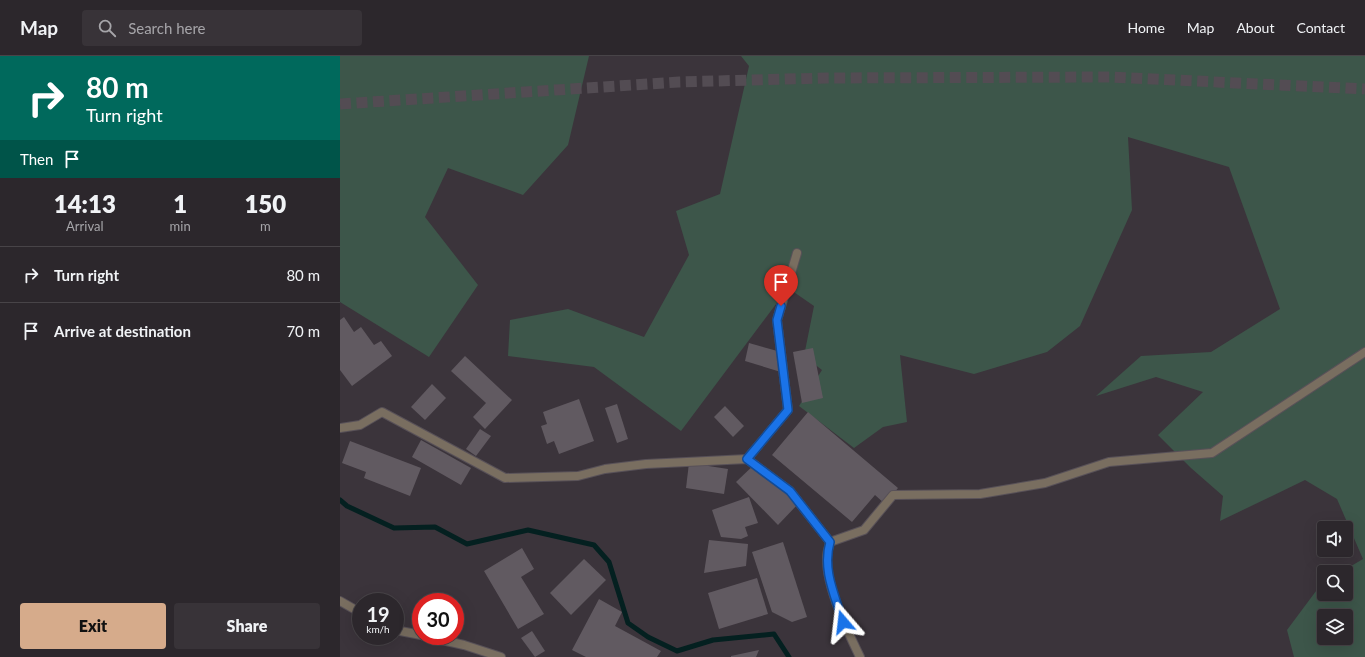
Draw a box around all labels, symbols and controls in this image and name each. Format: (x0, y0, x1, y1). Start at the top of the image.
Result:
search box (82, 10, 362, 46)
text: Map (20, 16, 58, 39)
icon: search (96, 17, 118, 39)
text: Search here (128, 19, 206, 37)
text: Home (1127, 19, 1165, 36)
text: Map (1187, 19, 1214, 36)
text: About (1236, 19, 1274, 36)
text: Contact (1296, 19, 1345, 36)
text: 80 m (86, 70, 149, 104)
icon: right (20, 72, 72, 124)
text: Turn right (86, 104, 163, 126)
icon: arrive (61, 148, 83, 170)
text: Then (20, 150, 53, 168)
text: 14:13 (54, 189, 116, 218)
text: 1 (173, 189, 187, 218)
text: 150 (244, 189, 286, 218)
text: Arrival (66, 218, 104, 234)
text: min (170, 218, 191, 234)
text: m (260, 218, 271, 234)
icon: right (20, 264, 42, 286)
pin (764, 265, 798, 306)
text: Turn right (54, 266, 119, 284)
text: 80 m (286, 266, 320, 284)
icon: arrive (770, 271, 792, 293)
icon: arrive (20, 320, 42, 342)
text: Arrive at destination (54, 322, 191, 340)
text: 70 m (286, 322, 320, 340)
map controls (1317, 521, 1353, 645)
button: sound (1317, 521, 1353, 557)
button: search (1317, 565, 1353, 601)
speed limit sign: 30 (412, 593, 464, 645)
position arrow (822, 601, 864, 643)
text: 19 (366, 602, 390, 626)
button: Exit (20, 603, 166, 649)
button: Share (174, 603, 320, 649)
button: layers (1317, 609, 1353, 645)
text: km/h (366, 623, 390, 635)

